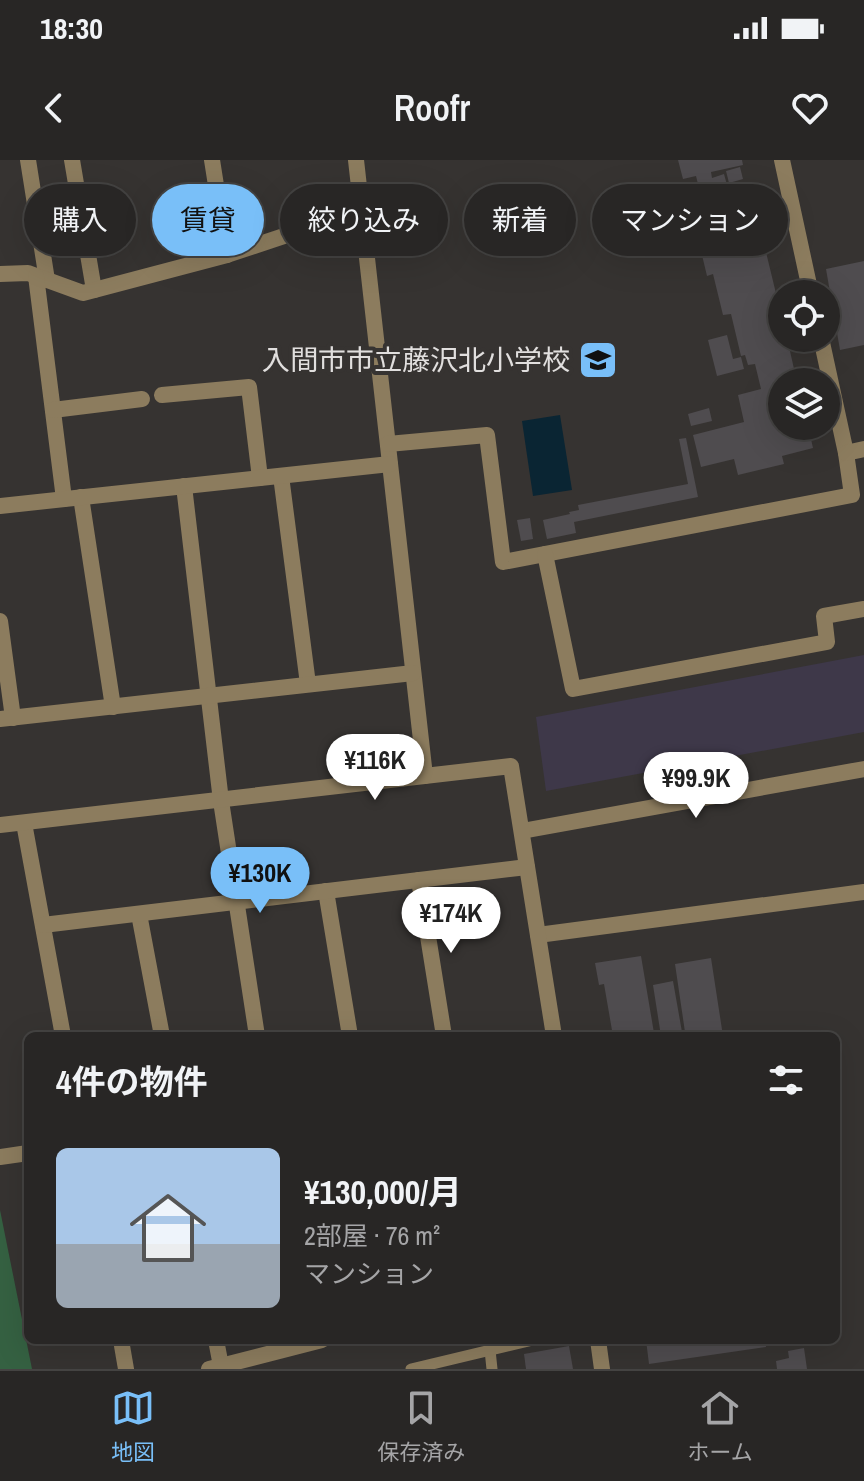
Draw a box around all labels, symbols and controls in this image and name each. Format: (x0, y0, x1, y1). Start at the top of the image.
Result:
text: 18:30 (40, 8, 103, 48)
text: Roofr (394, 84, 470, 132)
icon: back (32, 86, 76, 130)
icon: heart (788, 86, 832, 130)
chip: 購入 (24, 184, 136, 256)
chip: 賃貸 (152, 184, 264, 256)
chip: 絞り込み (280, 184, 448, 256)
chip: 新着 (464, 184, 576, 256)
chip: マンション (592, 184, 788, 256)
map controls (768, 280, 840, 440)
button: locate (768, 280, 840, 352)
school or university icon: 入間市市立藤沢北小学校 (577, 339, 619, 381)
place label: 入間市市立藤沢北小学校 (262, 341, 570, 379)
button: layers (768, 368, 840, 440)
pin: ¥116K (319, 734, 431, 802)
text: ¥116K (344, 742, 406, 777)
pin: ¥99.9K (631, 752, 761, 820)
text: ¥99.9K (662, 760, 730, 795)
pin: ¥130K (204, 847, 316, 915)
text: ¥130K (229, 855, 291, 890)
pin: ¥174K (395, 887, 507, 955)
text: ¥174K (420, 895, 482, 930)
icon: filters (764, 1058, 808, 1102)
text: 4件の物件 (56, 1059, 208, 1105)
text: ¥130,000/月 (304, 1169, 462, 1215)
icon: home (120, 1180, 216, 1276)
text: 2部屋 · 76 m² (304, 1218, 440, 1253)
text: マンション (304, 1256, 434, 1291)
tab: 地図 (111, 1386, 155, 1467)
tab: 保存済み (377, 1386, 465, 1467)
tab: ホーム (688, 1386, 753, 1467)

